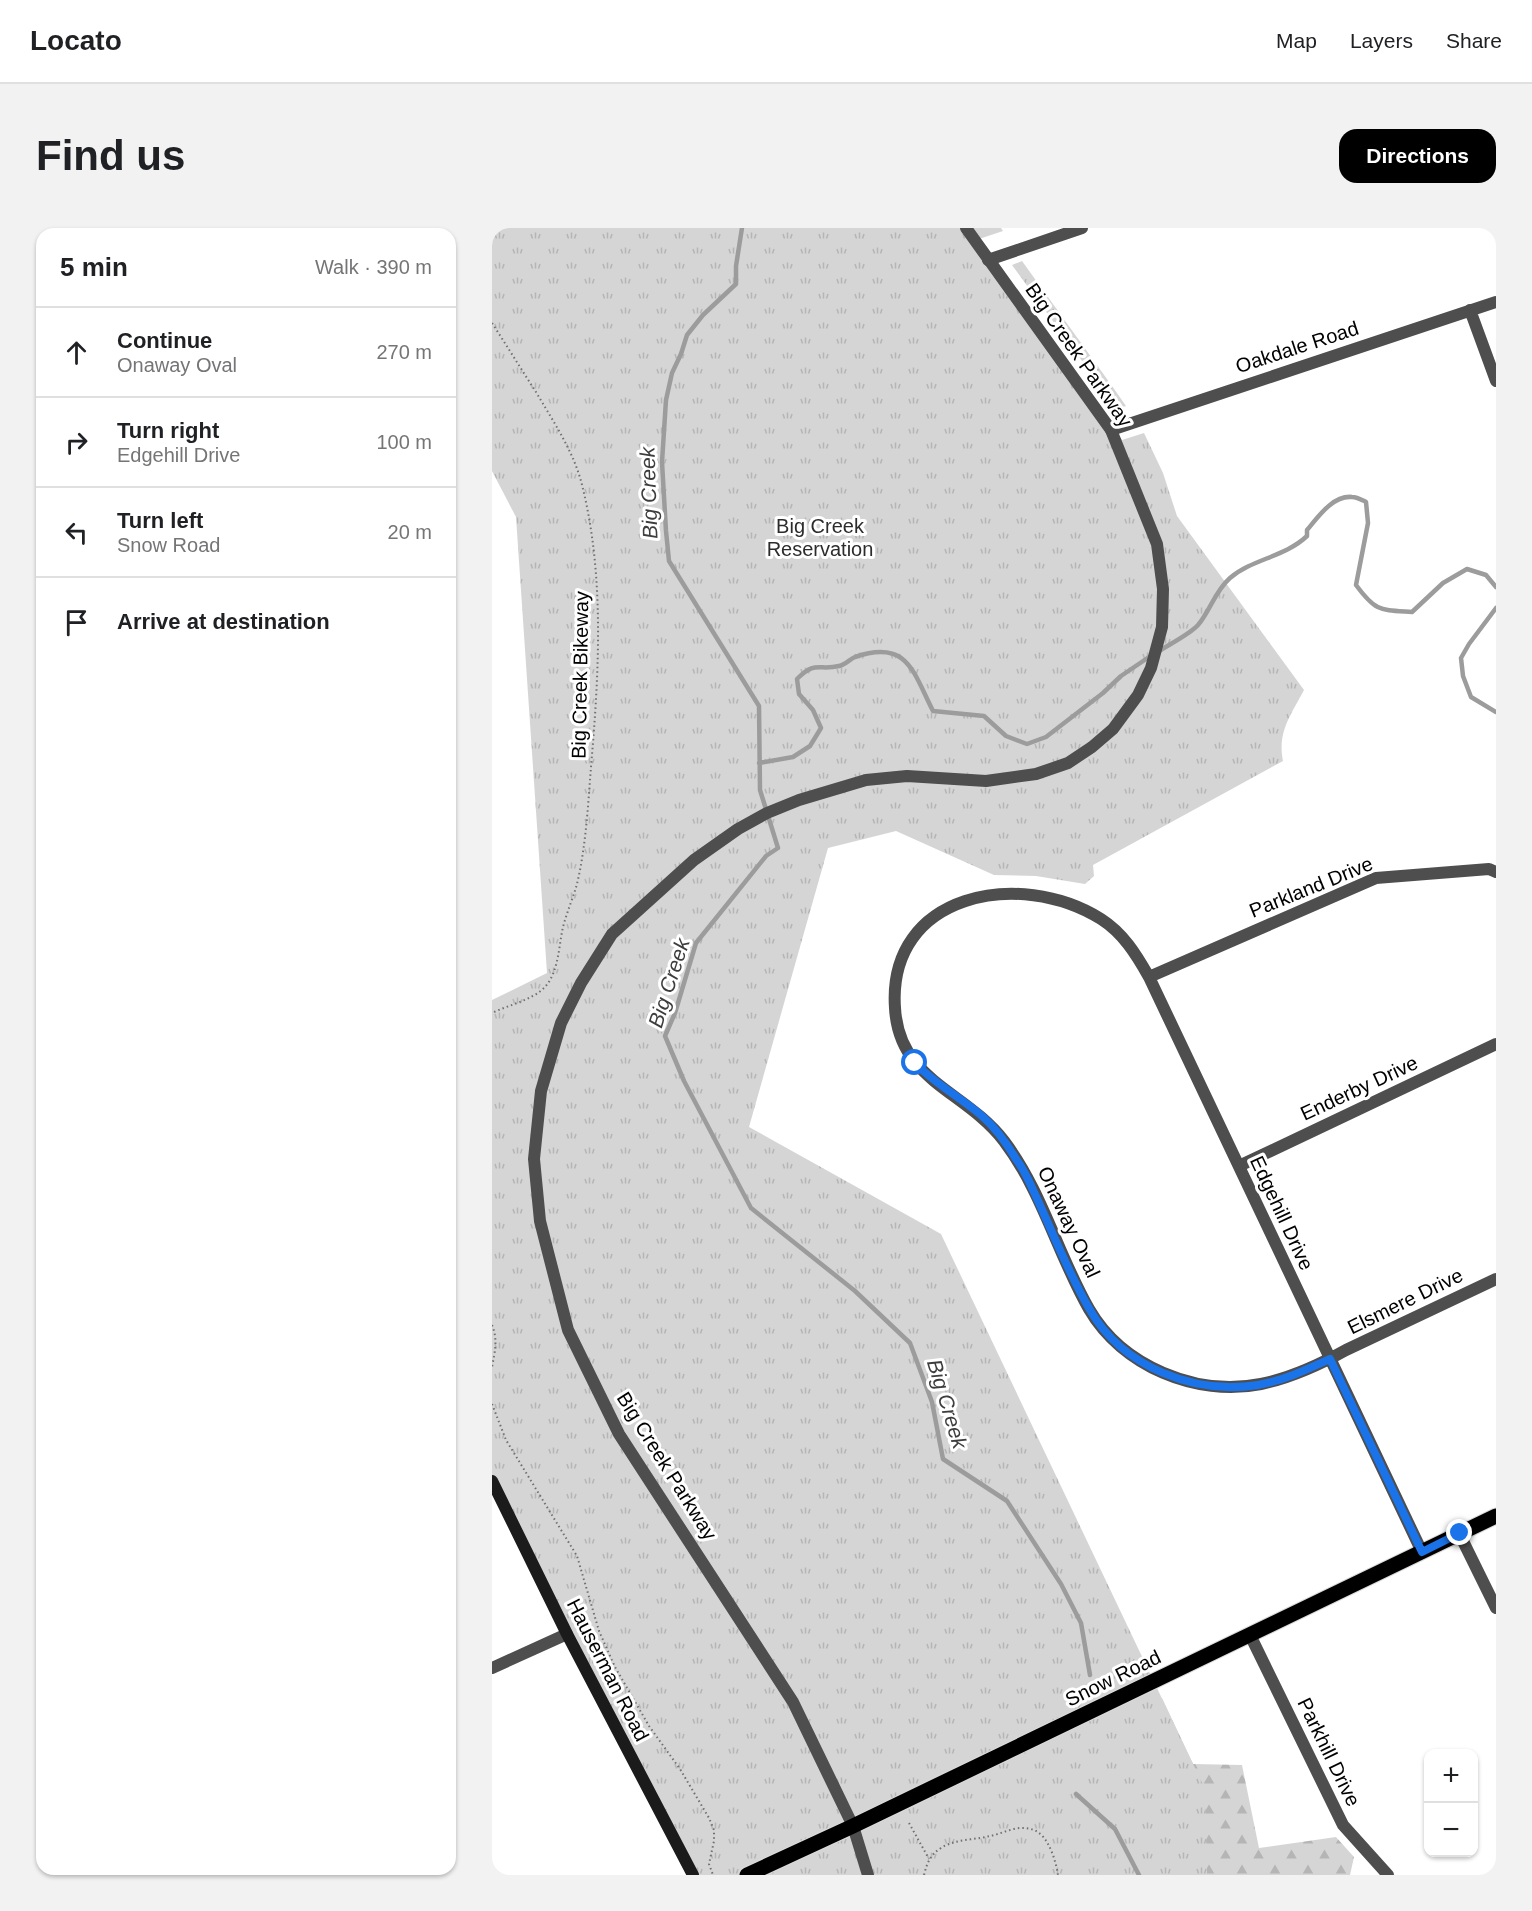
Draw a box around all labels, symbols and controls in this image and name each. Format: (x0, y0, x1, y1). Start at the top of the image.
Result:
text: Locato (30, 25, 122, 56)
text: Map (1276, 29, 1317, 52)
text: Layers (1350, 29, 1413, 52)
text: Share (1446, 29, 1502, 52)
button: Directions (1339, 129, 1496, 183)
text: Find us (36, 132, 185, 179)
text: 5 min (60, 252, 128, 282)
text: Walk · 390 m (315, 256, 432, 278)
street label: Big Creek Parkway (1021, 279, 1137, 431)
street label: Oakdale Road (1233, 317, 1361, 377)
text: Continue (117, 328, 212, 353)
icon: ahead (60, 336, 93, 369)
text: 270 m (376, 341, 432, 363)
text: Onaway Oval (117, 354, 237, 376)
text: Turn right (117, 418, 219, 443)
icon: right (60, 426, 93, 459)
text: 100 m (376, 431, 432, 453)
text: Edgehill Drive (117, 444, 240, 466)
water label: Big Creek (635, 445, 662, 539)
text: Turn left (117, 508, 203, 533)
park label: Big Creek Reservation (767, 515, 873, 560)
icon: left (60, 516, 93, 549)
text: 20 m (388, 521, 432, 543)
text: Snow Road (117, 534, 220, 556)
street label: Big Creek Bikeway (568, 591, 592, 759)
icon: arrive (60, 606, 93, 639)
text: Arrive at destination (117, 609, 330, 634)
street label: Parkland Drive (1246, 852, 1376, 922)
water label: Big Creek (643, 934, 694, 1030)
route start (901, 1049, 927, 1075)
street label: Enderby Drive (1297, 1051, 1421, 1125)
street label: Edgehill Drive (1246, 1152, 1318, 1274)
street label: Onaway Oval (1034, 1163, 1104, 1281)
street label: Elsmere Drive (1344, 1264, 1466, 1338)
water label: Big Creek (923, 1356, 972, 1453)
street label: Big Creek Parkway (613, 1388, 721, 1544)
route end (1446, 1519, 1472, 1545)
street label: Hauserman Road (563, 1595, 653, 1745)
street label: Snow Road (1062, 1645, 1164, 1711)
street label: Parkhill Drive (1293, 1694, 1365, 1810)
map controls (1424, 1749, 1478, 1857)
button: + (1424, 1749, 1478, 1803)
button: − (1424, 1803, 1478, 1857)

